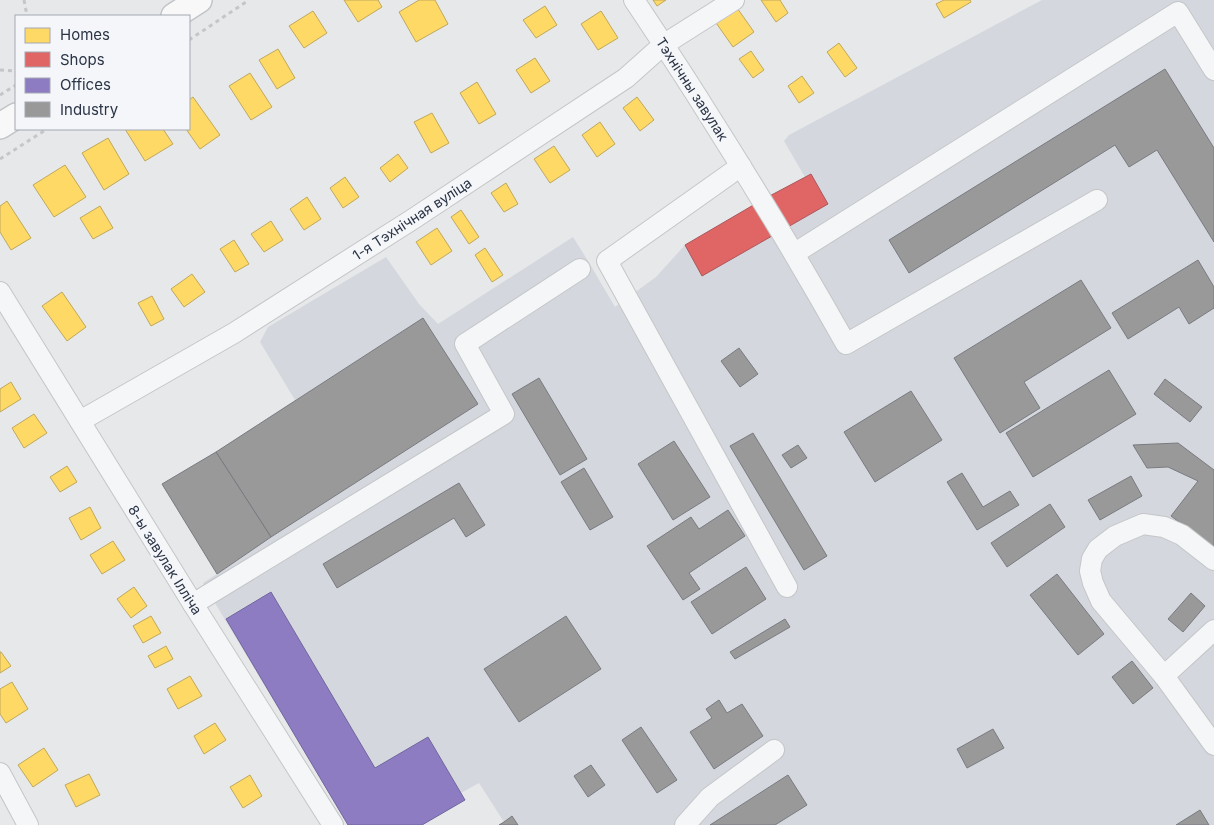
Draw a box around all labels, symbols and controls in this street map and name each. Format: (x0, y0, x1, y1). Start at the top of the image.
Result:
legend (15, 15, 190, 130)
text: Homes (60, 25, 110, 44)
street label: Тэхнічны завулак (653, 34, 732, 144)
text: Shops (60, 50, 105, 69)
text: Offices (60, 75, 111, 94)
text: Industry (60, 100, 119, 119)
street label: 1-я Тэхнічная вуліца (349, 174, 474, 263)
street label: 8-ы завулак Ілліча (125, 502, 206, 618)

